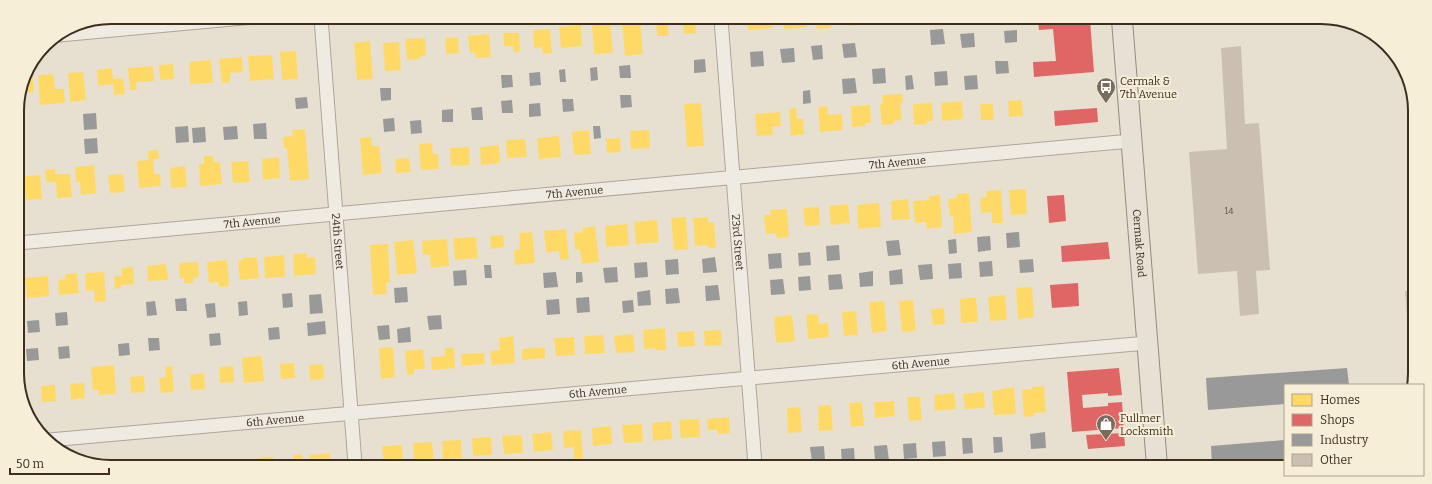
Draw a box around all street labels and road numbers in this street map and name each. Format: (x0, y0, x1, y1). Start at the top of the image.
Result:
street label: 7th Avenue (868, 154, 926, 172)
street label: 7th Avenue (546, 183, 604, 202)
street label: Cermak Road (1130, 209, 1148, 278)
street label: 7th Avenue (223, 213, 281, 231)
street label: 24th Street (329, 213, 346, 270)
street label: 23rd Street (729, 214, 746, 271)
street label: 6th Avenue (891, 354, 950, 373)
street label: 6th Avenue (568, 383, 627, 401)
street label: 6th Avenue (246, 411, 305, 430)

